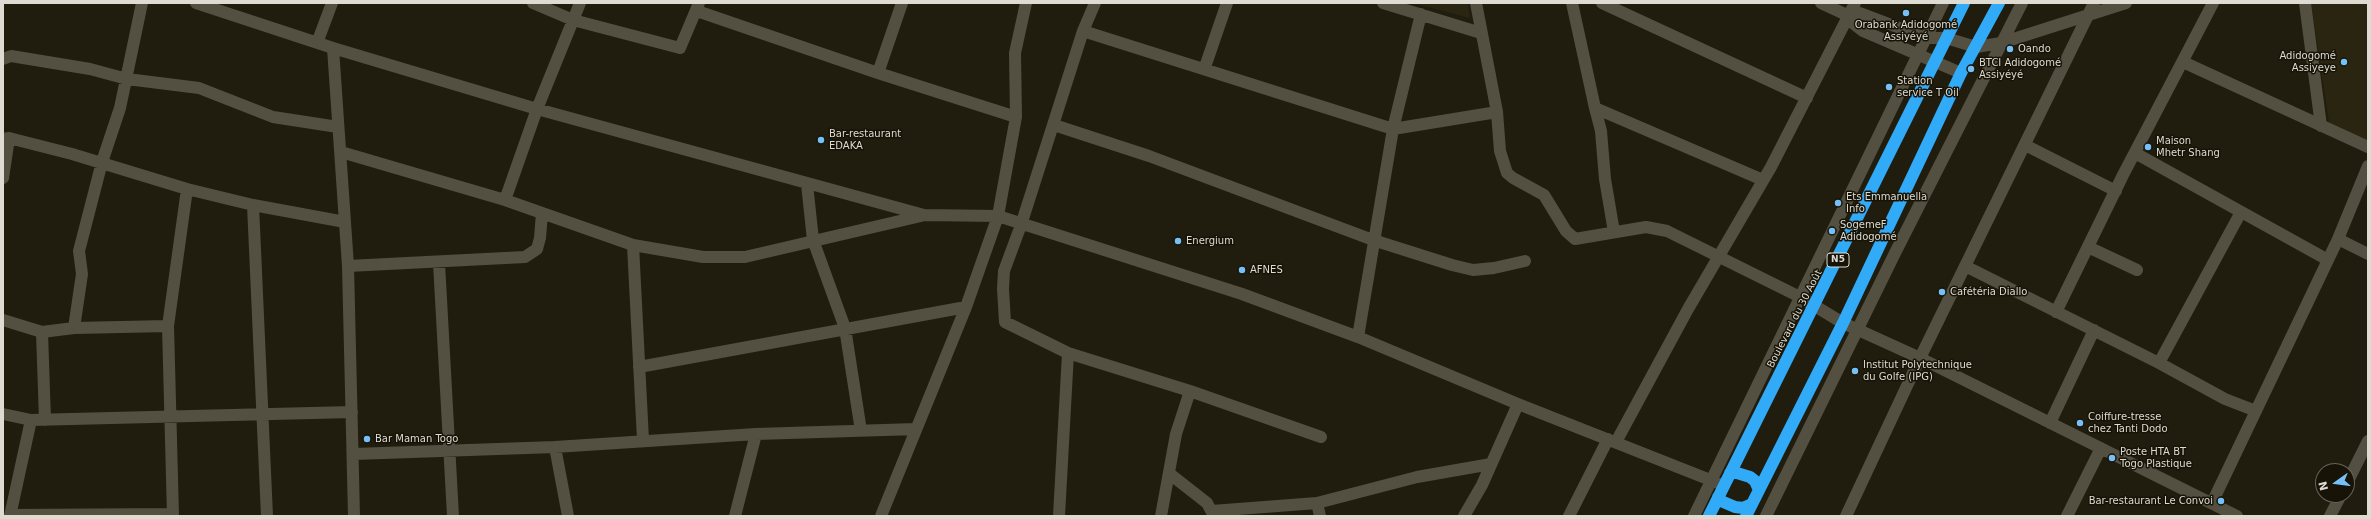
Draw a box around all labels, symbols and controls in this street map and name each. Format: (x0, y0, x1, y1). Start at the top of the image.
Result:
marker: Orabank Adidogomé Assiyéyé (1901, 8, 1911, 18)
place label: Orabank Adidogomé Assiyéyé (1855, 19, 1957, 42)
place label: Oando (2018, 43, 2051, 55)
marker: Oando (2005, 44, 2015, 54)
place label: Adidogomé Assiyeye (2279, 50, 2336, 74)
place label: BTCI Adidogomé Assiyéyé (1979, 57, 2061, 80)
marker: Adidogomé Assiyeye (2339, 57, 2349, 67)
marker: BTCI Adidogomé Assiyéyé (1966, 64, 1976, 74)
place label: Station service T Oil (1897, 75, 1959, 98)
marker: Station service T Oil (1884, 82, 1894, 92)
place label: Bar-restaurant EDAKA (829, 128, 901, 152)
marker: Bar-restaurant EDAKA (816, 135, 826, 145)
place label: Maison Mhetr Shang (2156, 135, 2220, 158)
marker: Maison Mhetr Shang (2143, 142, 2153, 152)
place label: Ets Emmanuella Info (1846, 191, 1927, 214)
marker: Ets Emmanuella Info (1833, 198, 1843, 208)
place label: SogemeF Adidogomé (1840, 219, 1897, 242)
marker: SogemeF Adidogomé (1827, 226, 1837, 236)
place label: Energium (1186, 235, 1234, 247)
marker: Energium (1173, 236, 1183, 246)
road number: N5 (1827, 253, 1849, 267)
place label: AFNES (1250, 264, 1283, 276)
marker: AFNES (1237, 265, 1247, 275)
street label: Boulevard du 30 Août (1765, 268, 1825, 370)
place label: Cafétéria Diallo (1950, 286, 2027, 298)
marker: Cafétéria Diallo (1937, 287, 1947, 297)
place label: Institut Polytechnique du Golfe (IPG) (1863, 359, 1972, 382)
marker: Institut Polytechnique du Golfe (IPG) (1850, 366, 1860, 376)
place label: Coiffure-tresse chez Tanti Dodo (2088, 411, 2167, 434)
marker: Coiffure-tresse chez Tanti Dodo (2075, 418, 2085, 428)
place label: Bar Maman Togo (375, 433, 458, 445)
marker: Bar Maman Togo (362, 434, 372, 444)
place label: Poste HTA BT Togo Plastique (2120, 446, 2192, 470)
marker: Poste HTA BT Togo Plastique (2107, 453, 2117, 463)
north arrow (2315, 463, 2355, 503)
text: N (2316, 480, 2331, 492)
place label: Bar-restaurant Le Convoi (2089, 495, 2213, 507)
marker: Bar-restaurant Le Convoi (2216, 496, 2226, 506)

